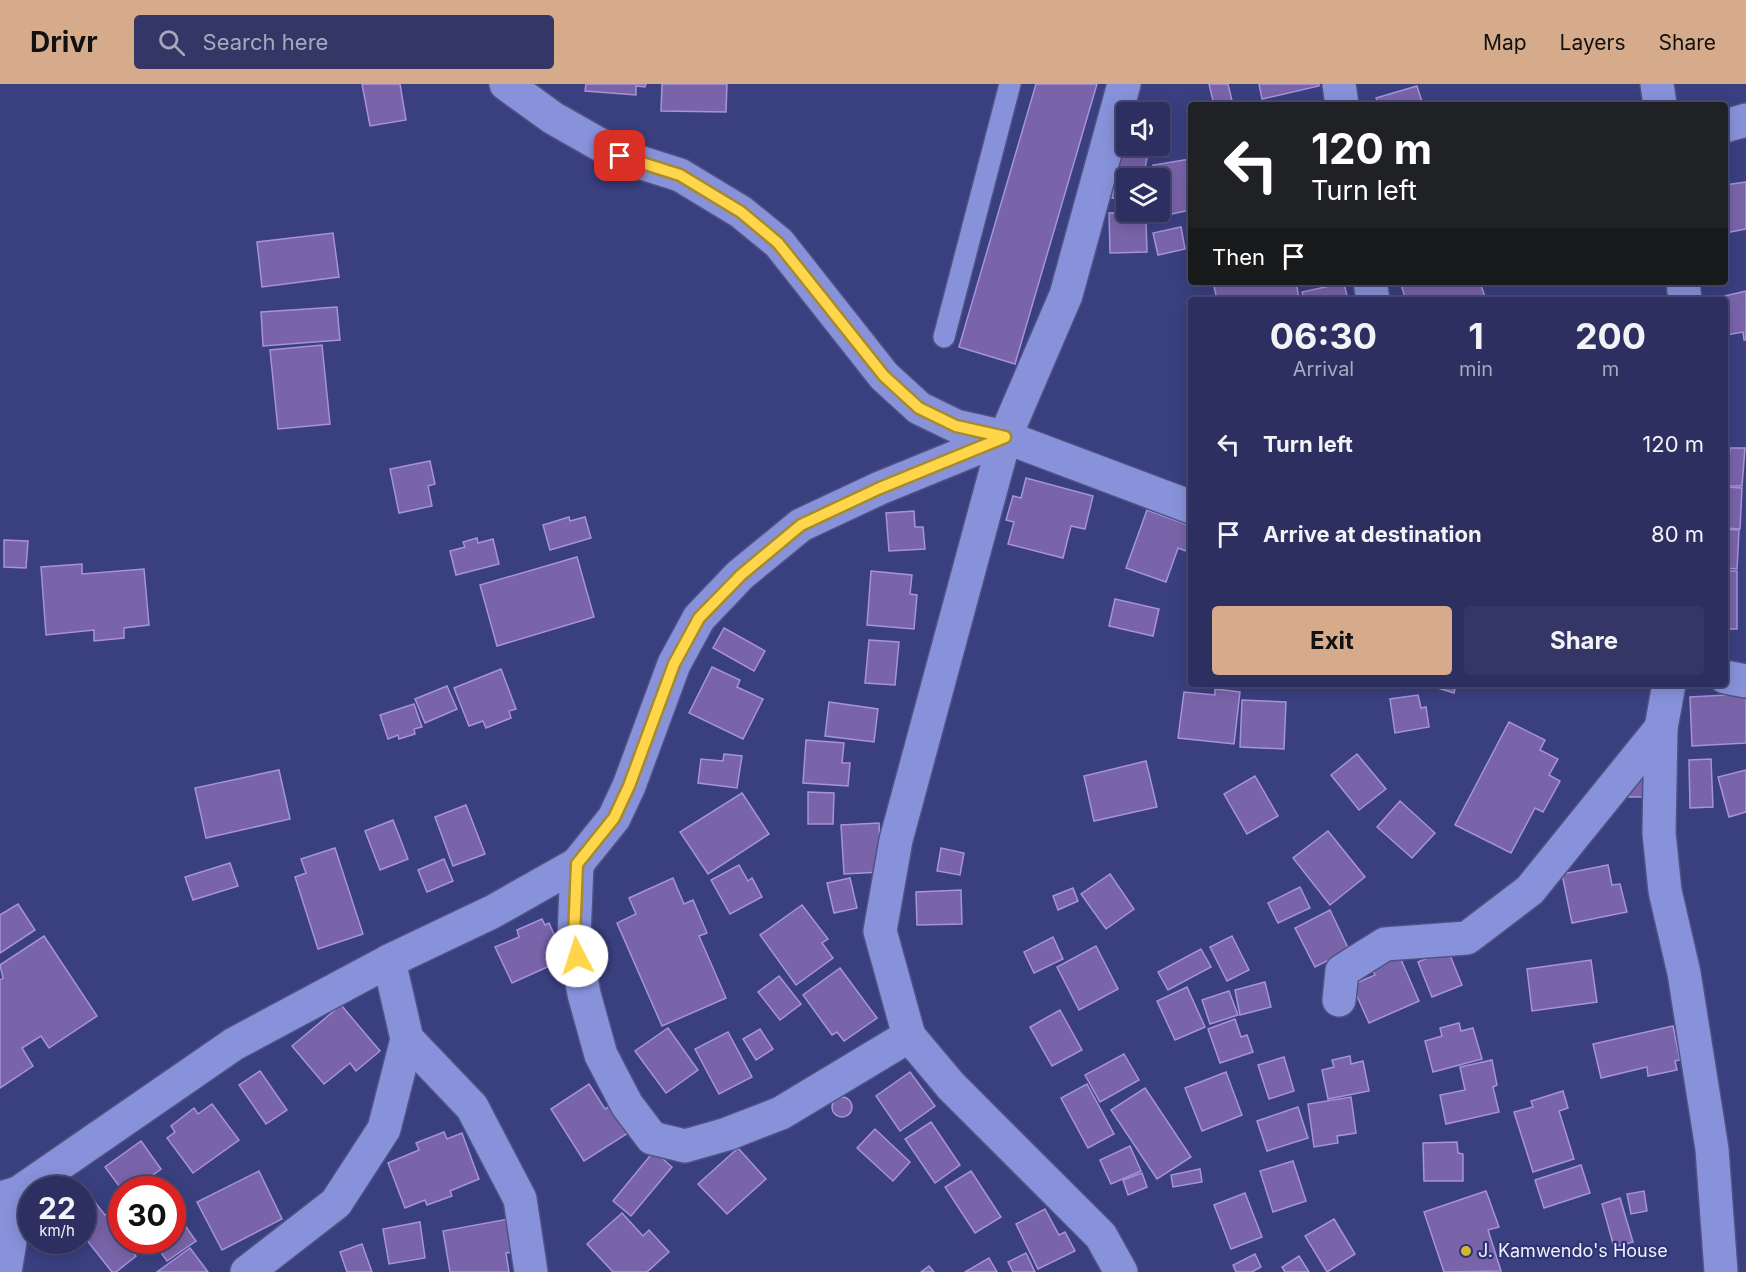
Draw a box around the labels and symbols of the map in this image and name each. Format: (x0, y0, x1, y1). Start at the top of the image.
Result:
pin (594, 130, 645, 181)
position arrow (545, 924, 609, 988)
speed limit sign: 30 (108, 1176, 186, 1254)
place label: J. Kamwendo's House (1478, 1240, 1668, 1261)
marker: J. Kamwendo's House (1459, 1244, 1473, 1258)

